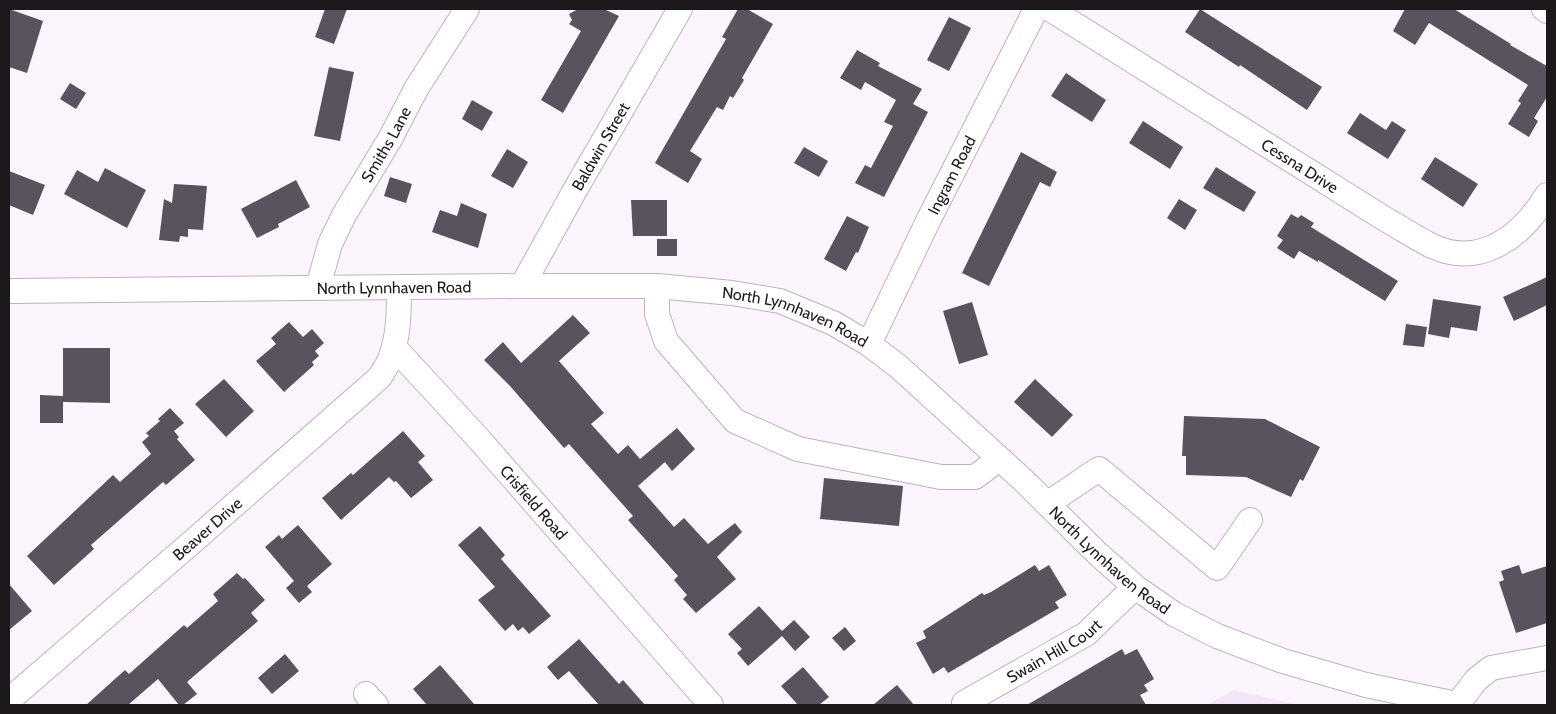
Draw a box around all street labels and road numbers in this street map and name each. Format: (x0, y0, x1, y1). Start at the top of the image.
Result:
street label: Baldwin Street (567, 99, 634, 194)
street label: Smiths Lane (357, 103, 415, 186)
street label: Ingram Road (923, 132, 979, 218)
street label: Cessna Drive (1258, 134, 1342, 197)
street label: North Lynnhaven Road (316, 277, 471, 298)
street label: North Lynnhaven Road (721, 283, 871, 351)
street label: Crisfield Road (496, 461, 572, 543)
street label: Beaver Drive (169, 493, 246, 564)
street label: North Lynnhaven Road (1045, 502, 1174, 618)
street label: Swain Hill Court (1003, 615, 1106, 687)

